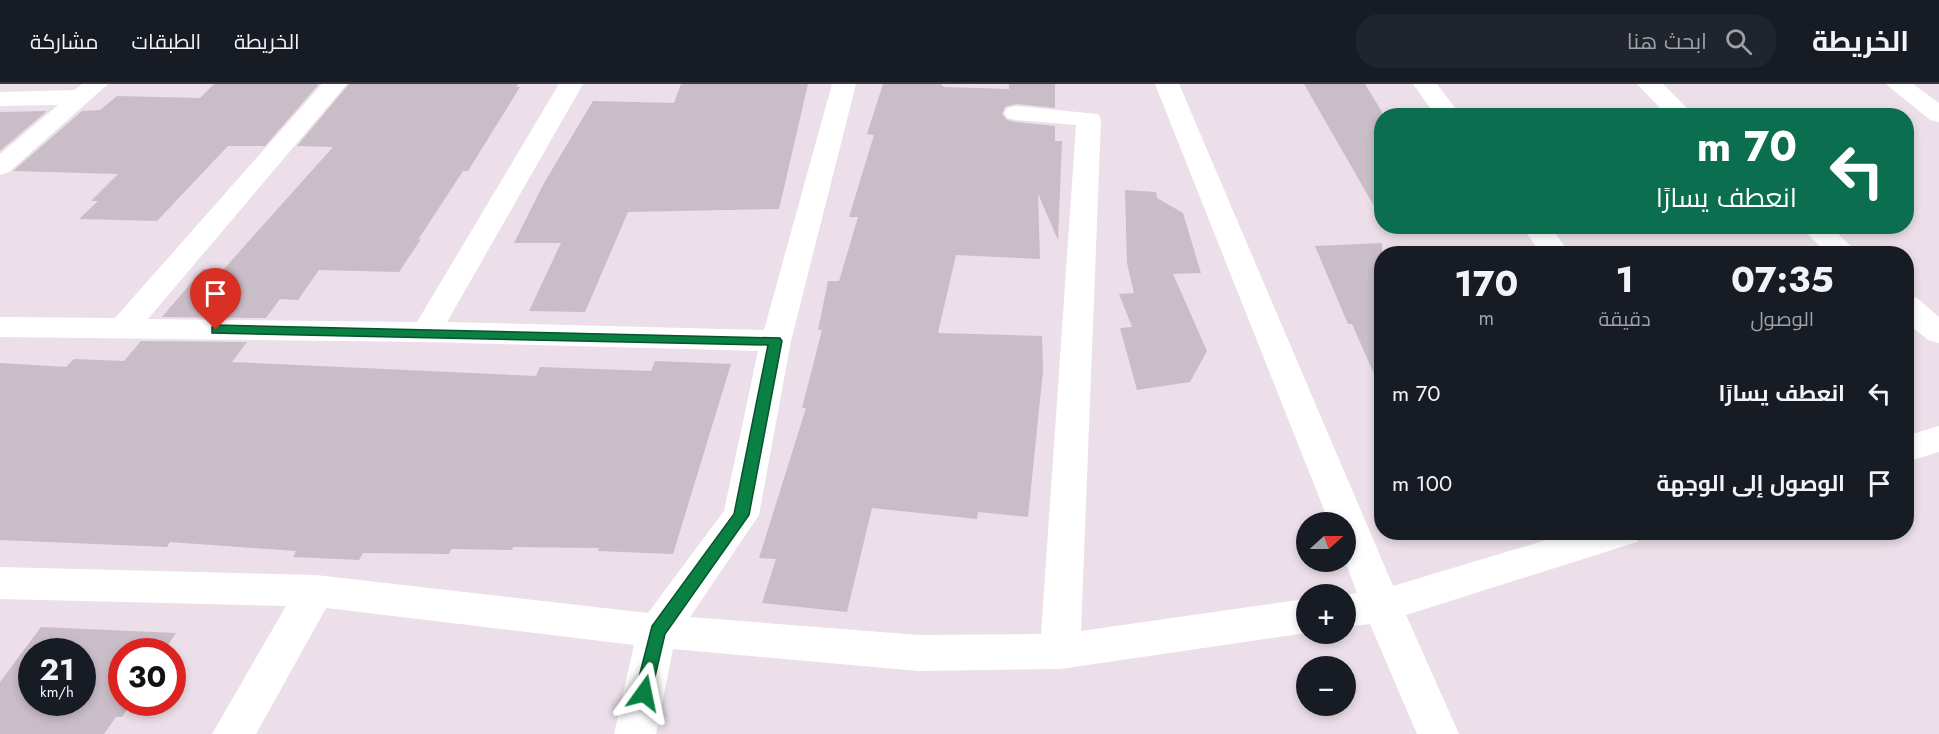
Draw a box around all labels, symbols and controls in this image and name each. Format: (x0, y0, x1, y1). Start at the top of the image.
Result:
search box (1356, 14, 1776, 68)
text: الخريطة (1812, 21, 1909, 62)
text: ابحث هنا (1627, 25, 1707, 57)
icon: search (1722, 25, 1755, 58)
text: مشاركة (30, 27, 99, 57)
text: الطبقات (132, 27, 201, 57)
text: الخريطة (234, 27, 300, 57)
text: 70 m (1697, 116, 1797, 177)
icon: left (1818, 132, 1896, 210)
text: انعطف يسارًا (1656, 178, 1797, 217)
text: 1 (1615, 253, 1634, 305)
text: 07:35 (1731, 253, 1834, 305)
text: 170 (1454, 257, 1518, 309)
pin (190, 268, 241, 330)
icon: arrive (199, 277, 232, 310)
text: m (1478, 304, 1494, 333)
text: دقيقة (1599, 305, 1651, 334)
text: الوصول (1750, 305, 1814, 334)
text: 70 m (1392, 377, 1441, 409)
text: انعطف يسارًا (1718, 377, 1845, 409)
icon: left (1863, 377, 1896, 410)
text: 100 m (1392, 467, 1452, 499)
text: الوصول إلى الوجهة (1657, 467, 1845, 499)
icon: arrive (1863, 467, 1896, 500)
north arrow (1296, 512, 1356, 572)
map controls (1296, 512, 1356, 716)
button: + (1296, 584, 1356, 644)
speed limit sign: 30 (108, 638, 186, 716)
text: 21 (40, 648, 74, 691)
button: − (1296, 656, 1356, 716)
position arrow (612, 661, 676, 725)
text: km/h (40, 681, 74, 703)

